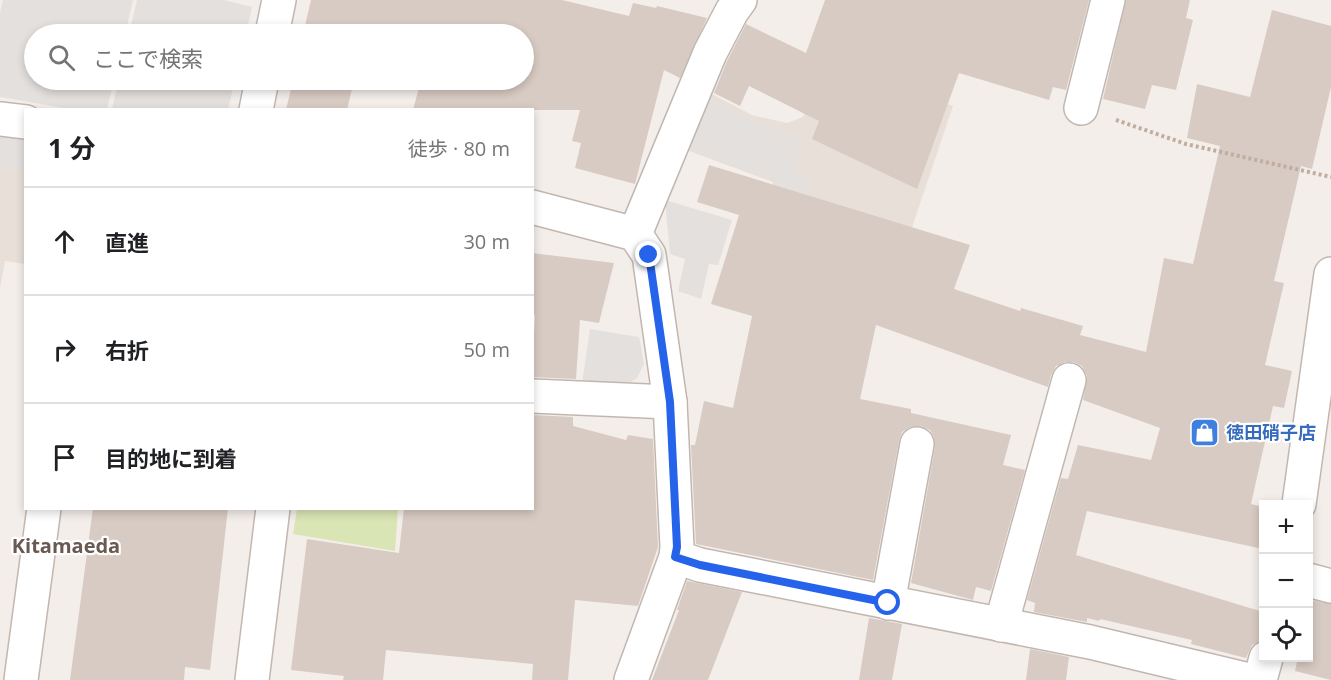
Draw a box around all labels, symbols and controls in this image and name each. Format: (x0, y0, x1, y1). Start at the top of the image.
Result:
search box (24, 24, 534, 90)
icon: search (45, 41, 78, 74)
text: ここで検索 (93, 43, 203, 73)
text: 1 分 (48, 130, 96, 166)
text: 徒歩 · 80 m (408, 135, 510, 162)
icon: ahead (48, 225, 81, 258)
text: 直進 (105, 227, 149, 257)
text: 30 m (463, 228, 510, 255)
route end (635, 241, 661, 267)
icon: right (48, 333, 81, 366)
text: 右折 (105, 335, 149, 365)
text: 50 m (463, 336, 510, 363)
shop icon: 徳田硝子店 (1189, 416, 1221, 448)
place label: 徳田硝子店 (1226, 420, 1316, 444)
icon: arrive (48, 441, 81, 474)
text: 目的地に到着 (105, 443, 237, 473)
map controls (1259, 500, 1313, 662)
button: + (1259, 500, 1313, 554)
district label: Kitamaeda (12, 532, 120, 559)
button: − (1259, 554, 1313, 608)
route start (874, 589, 900, 615)
button: locate (1259, 608, 1313, 662)

